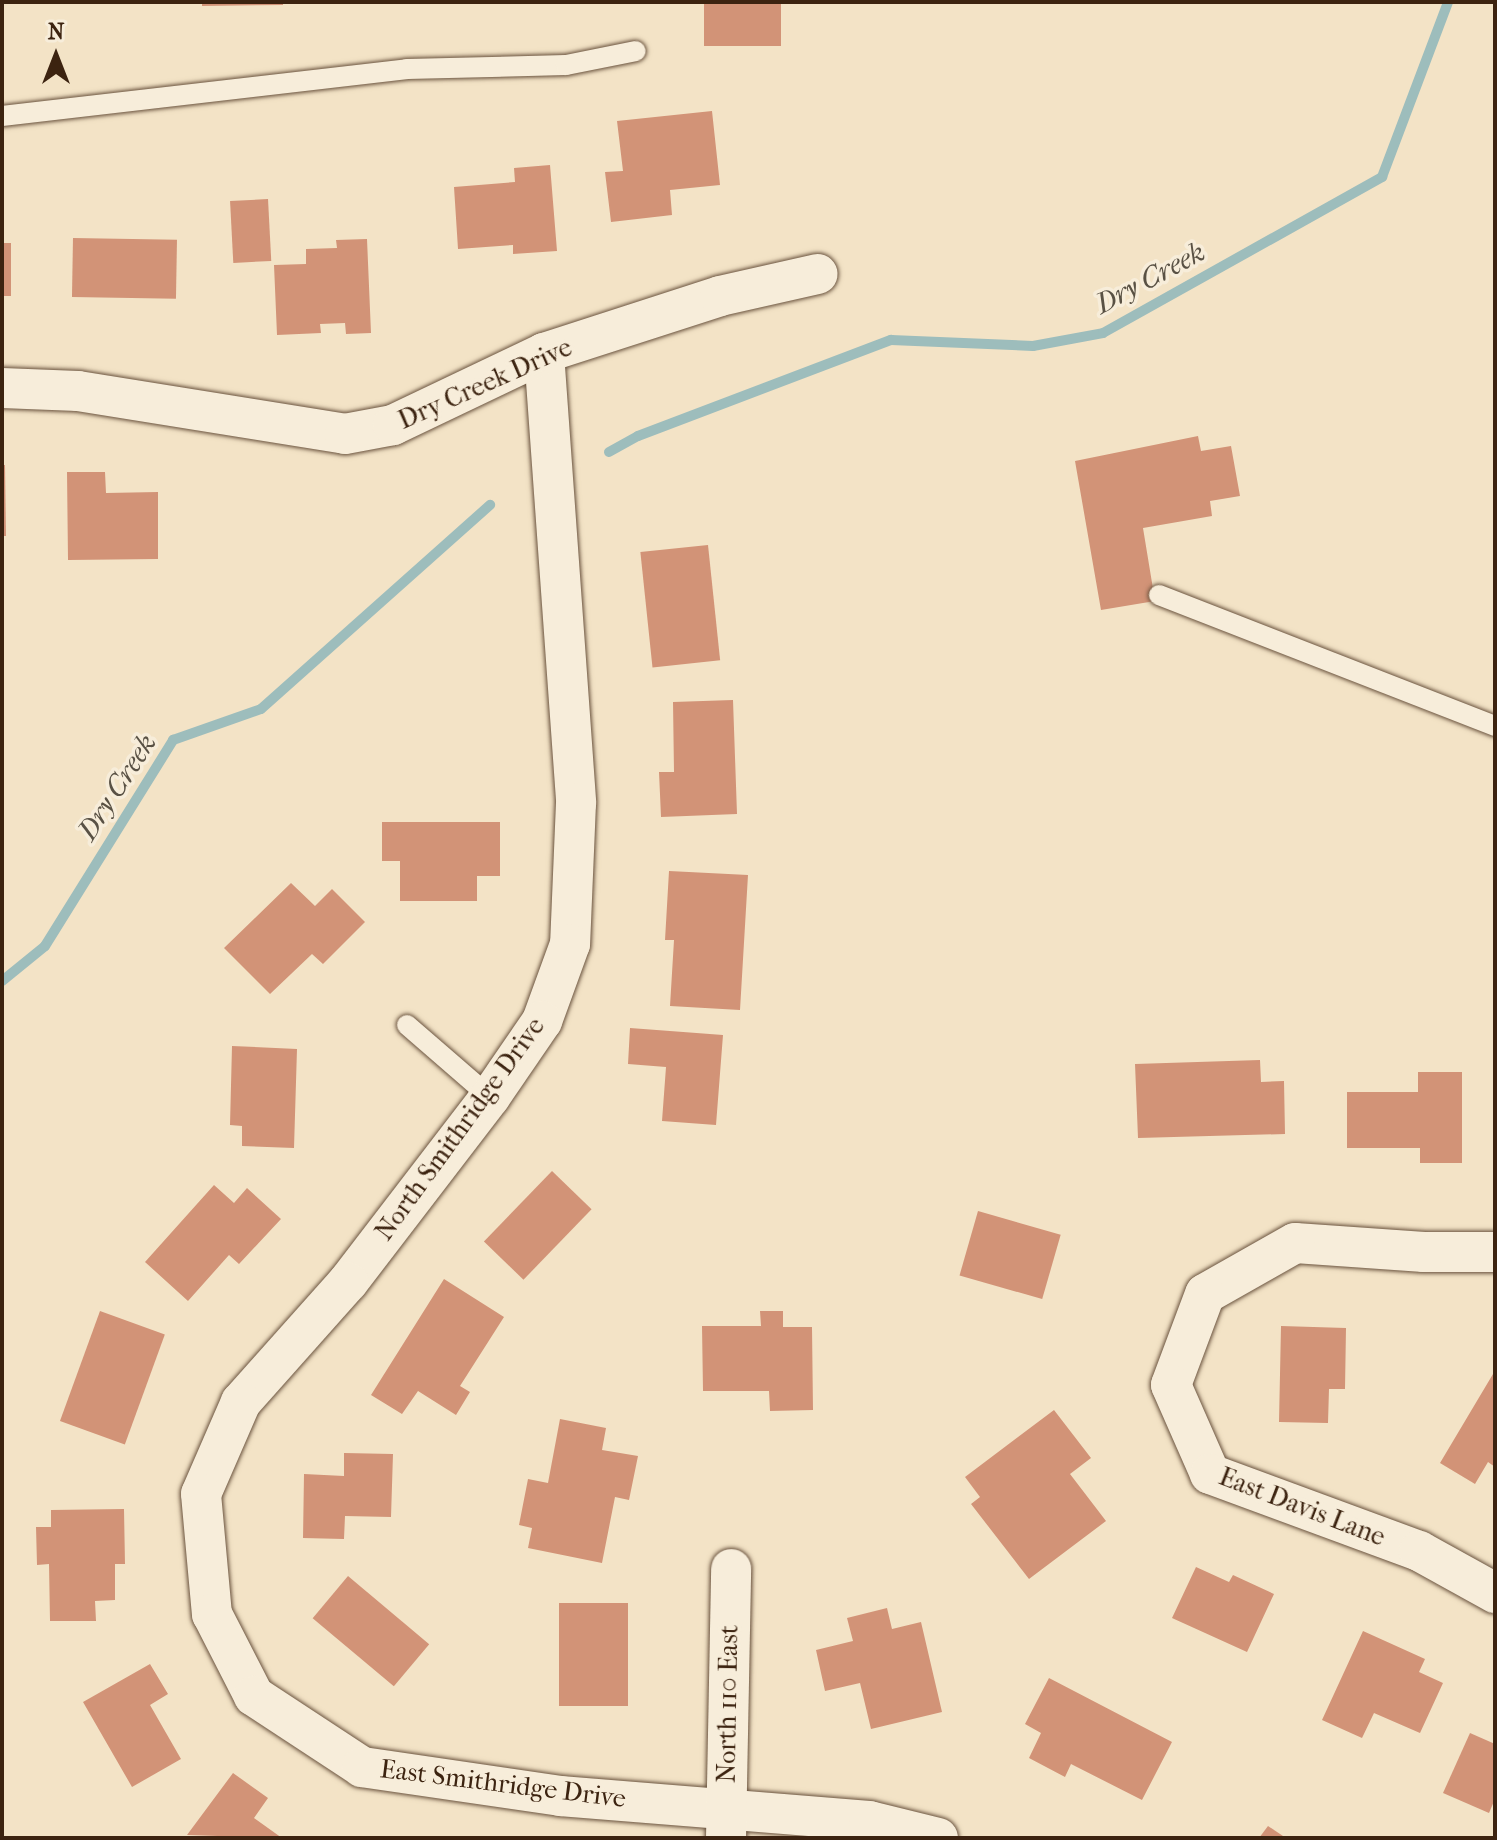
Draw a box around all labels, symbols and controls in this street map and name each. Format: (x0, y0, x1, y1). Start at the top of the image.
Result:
north arrow (16, 16, 96, 96)
text: N (48, 19, 64, 45)
water label: Dry Creek (1089, 235, 1211, 321)
street label: Dry Creek Drive (393, 332, 577, 436)
water label: Dry Creek (70, 728, 164, 846)
street label: North Smithridge Drive (369, 1011, 551, 1247)
street label: East Davis Lane (1215, 1461, 1389, 1553)
street label: North 110 East (711, 1625, 745, 1783)
street label: East Smithridge Drive (378, 1753, 628, 1815)

